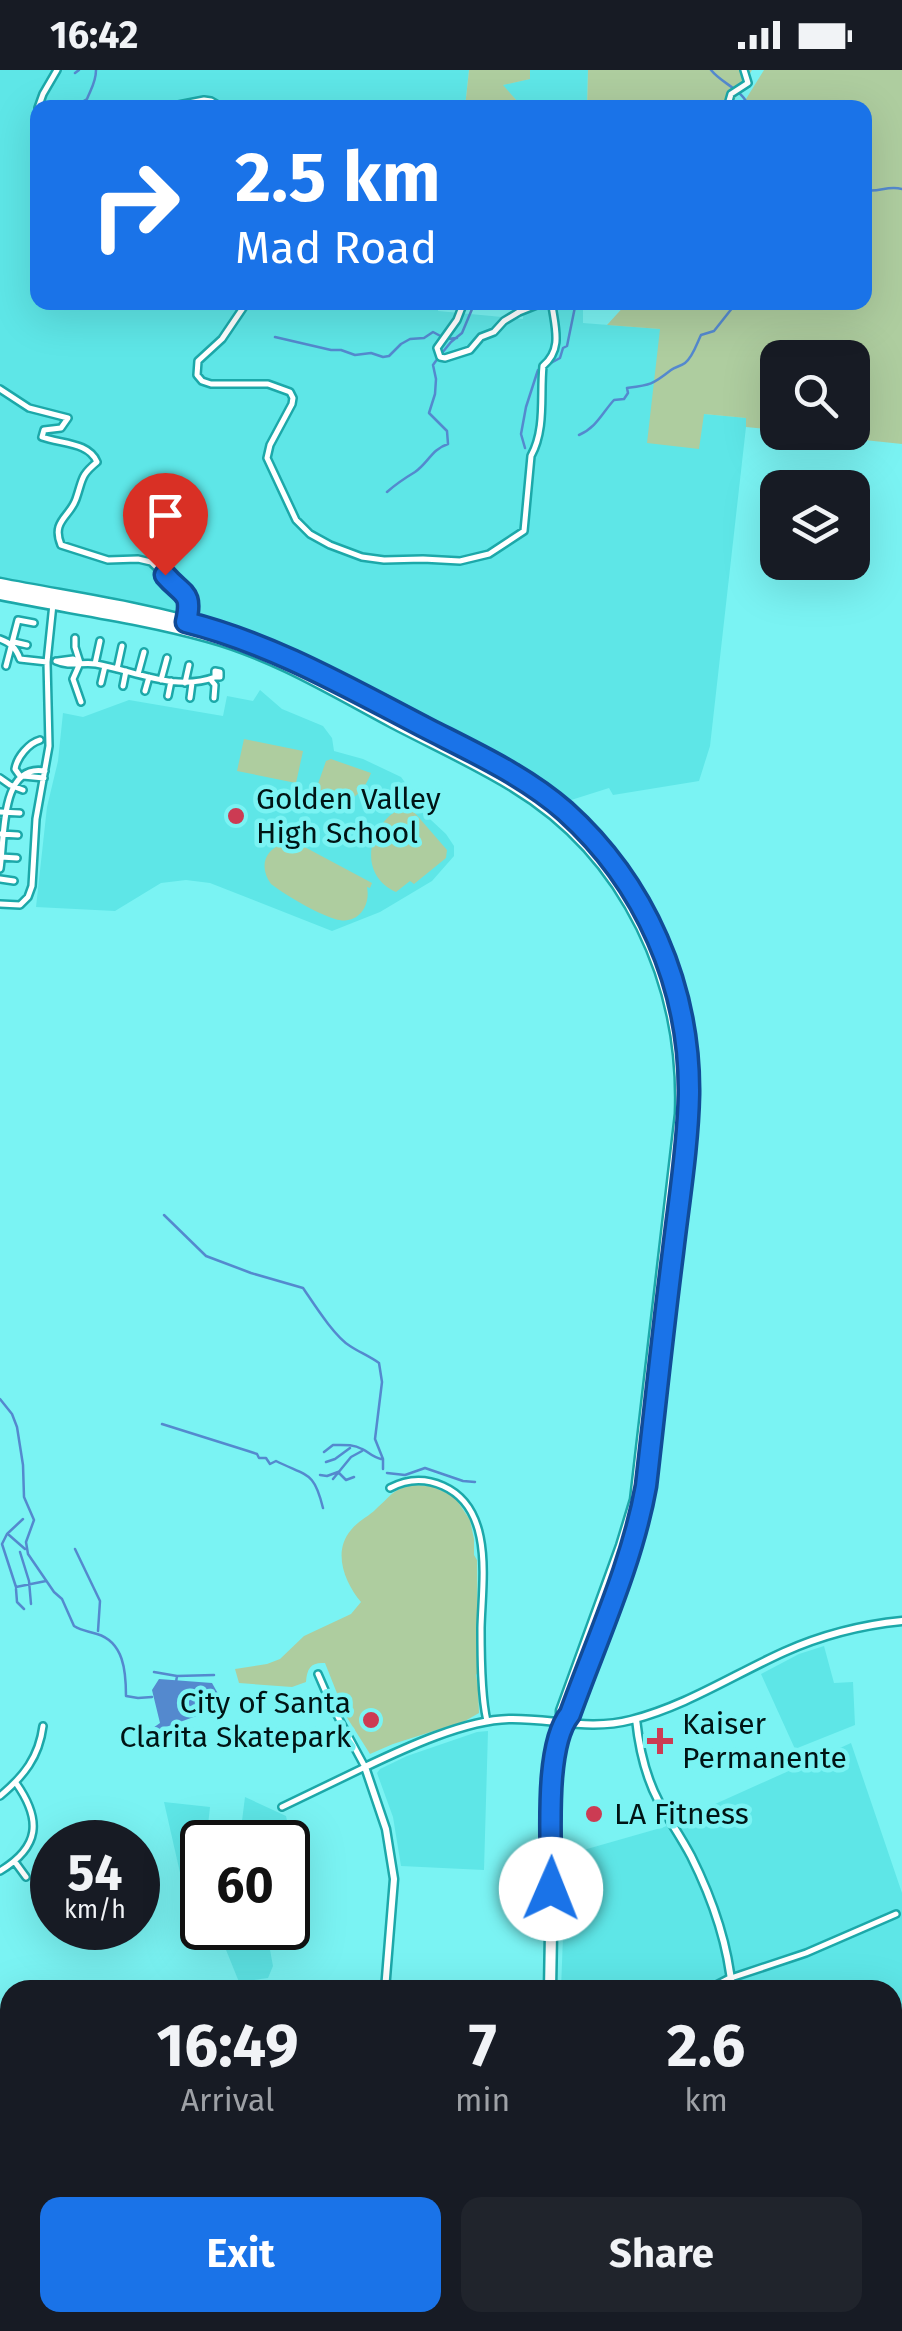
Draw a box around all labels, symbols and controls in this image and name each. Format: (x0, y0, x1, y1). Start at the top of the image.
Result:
text: 16:42 (50, 12, 138, 58)
text: 2.5 km (235, 136, 441, 220)
icon: right (70, 140, 200, 270)
text: Mad Road (235, 221, 437, 275)
map controls (760, 340, 870, 580)
button: search (760, 340, 870, 450)
button: layers (760, 470, 870, 580)
pin (123, 473, 208, 576)
icon: arrive (138, 488, 193, 543)
place label: Golden Valley High School (256, 781, 441, 851)
marker: Golden Valley High School (225, 805, 247, 827)
place label: City of Santa Clarita Skatepark (120, 1685, 352, 1755)
place label: Kaiser Permanente (682, 1706, 847, 1776)
marker: City of Santa Clarita Skatepark (360, 1709, 382, 1731)
marker: Kaiser Permanente (647, 1728, 673, 1754)
place label: LA Fitness (614, 1796, 749, 1832)
marker: LA Fitness (583, 1803, 605, 1825)
speed limit sign: 60 (180, 1820, 310, 1950)
position arrow (499, 1837, 603, 1941)
text: 54 (67, 1843, 123, 1903)
text: km/h (64, 1895, 126, 1925)
text: 16:49 (157, 2010, 299, 2082)
text: 7 (469, 2010, 497, 2082)
text: 2.6 (667, 2010, 745, 2082)
text: Arrival (181, 2081, 274, 2119)
text: min (455, 2081, 510, 2119)
text: km (684, 2081, 728, 2119)
button: Exit (40, 2197, 441, 2312)
button: Share (461, 2197, 862, 2312)

